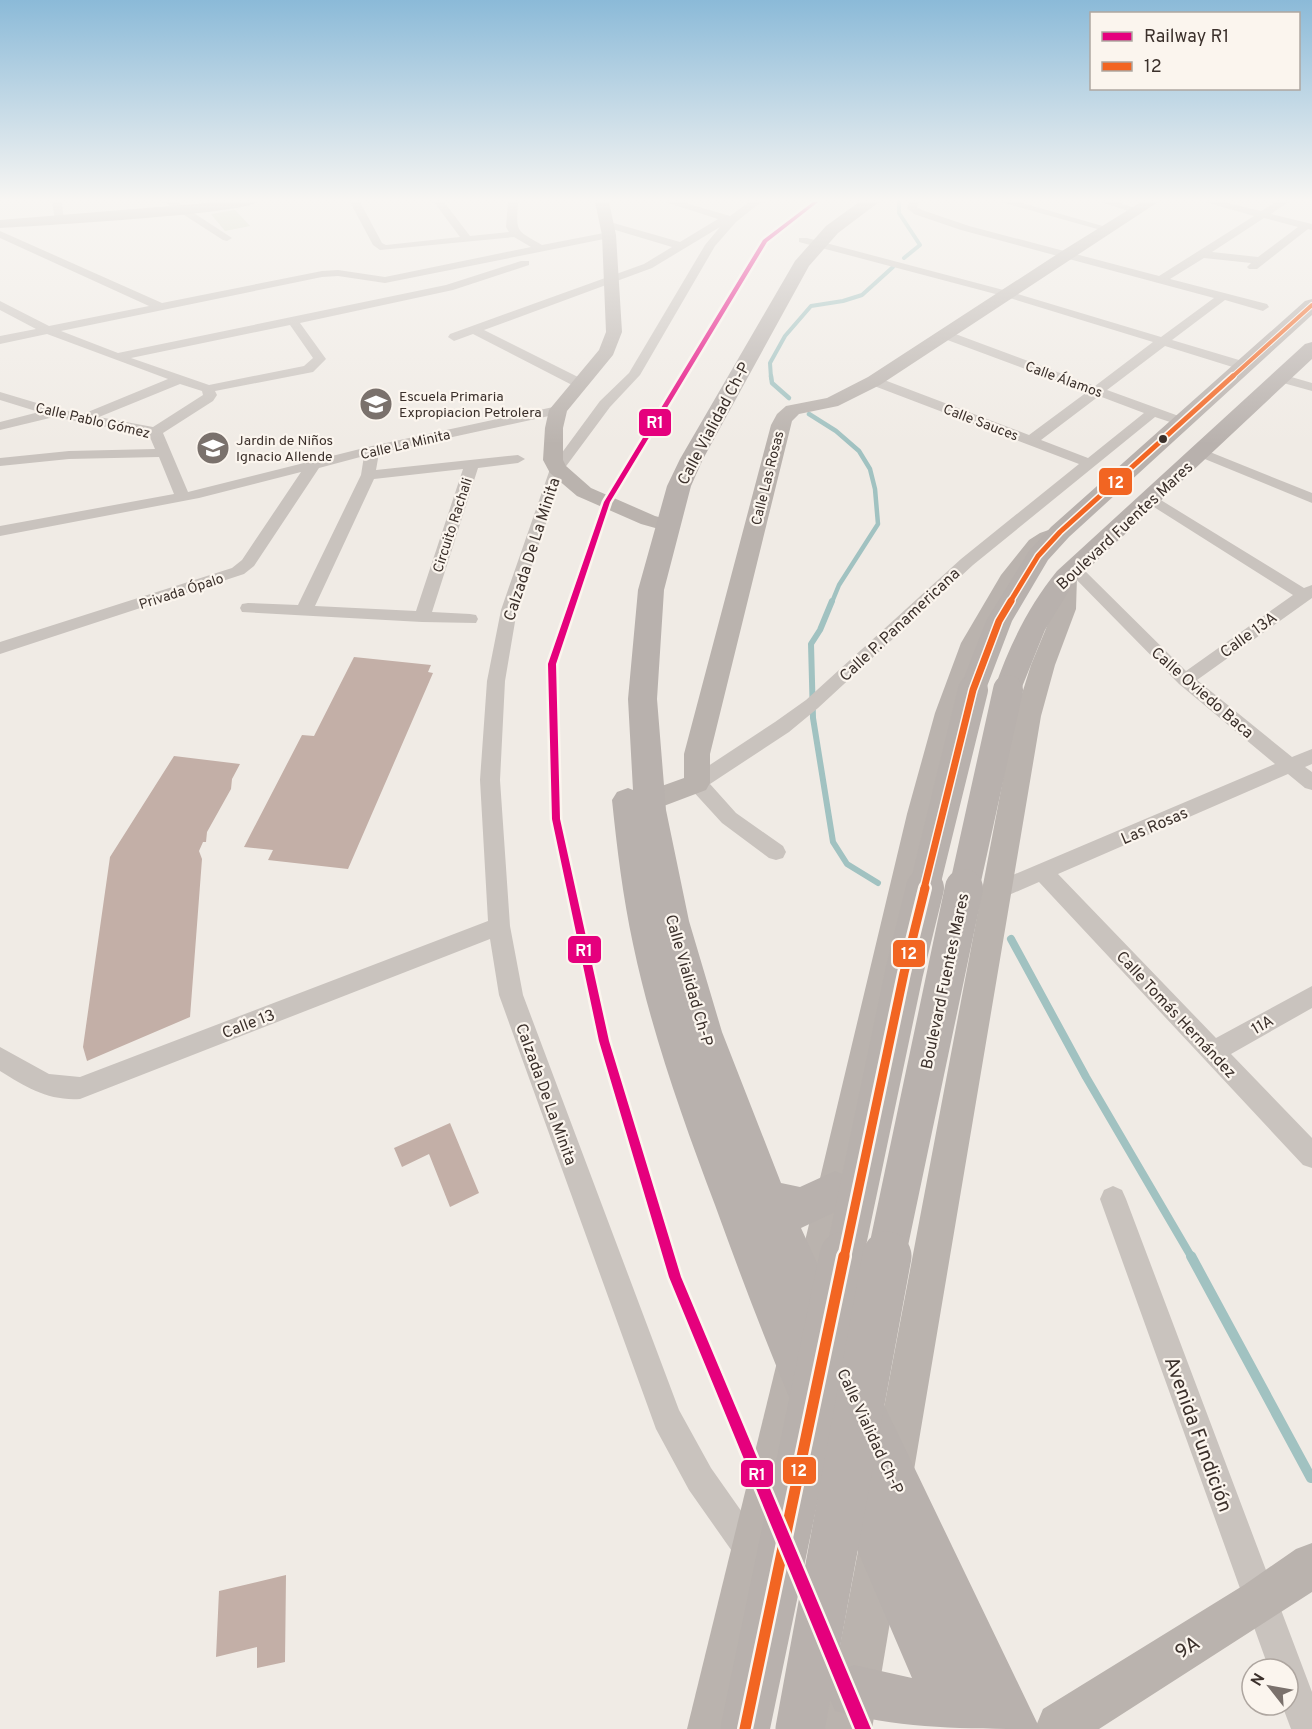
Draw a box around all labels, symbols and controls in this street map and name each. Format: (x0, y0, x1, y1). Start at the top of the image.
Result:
legend (1090, 12, 1300, 90)
text: Railway R1 (1144, 26, 1229, 49)
text: 12 (1144, 56, 1162, 79)
street label: Calle Álamos (1023, 358, 1105, 402)
street label: Calle Vialidad Ch-P (674, 359, 756, 489)
school or university icon: Escuela Primaria Expropiacion Petrolera (358, 386, 394, 422)
place label: Escuela Primaria Expropiacion Petrolera (399, 389, 542, 422)
street label: Calle Pablo Gómez (34, 400, 152, 443)
street label: Calle Sauces (940, 401, 1020, 446)
line badge: R1 (638, 408, 672, 437)
text: R1 (646, 414, 664, 434)
street label: Calle La Minita (359, 427, 452, 464)
street label: Calle Las Rosas (749, 429, 788, 527)
school or university icon: Jardin de Niños Ignacio Allende (195, 430, 231, 466)
place label: Jardin de Niños Ignacio Allende (236, 433, 333, 466)
unlabelled marker (1157, 433, 1169, 445)
street label: Boulevard Fuentes Mares (1053, 458, 1198, 595)
line badge: 12 (1098, 467, 1133, 496)
text: 12 (1108, 474, 1124, 494)
street label: Calzada De La Minita (500, 475, 565, 624)
street label: Circuito Rachali (430, 476, 477, 575)
street label: Calle P. Panamericana (836, 564, 965, 687)
street label: Privada Ópalo (137, 570, 226, 614)
street label: Calle 13A (1217, 608, 1282, 663)
street label: Calle Oviedo Baca (1146, 644, 1257, 744)
street label: Las Rosas (1118, 804, 1191, 850)
street label: Boulevard Fuentes Mares (918, 892, 974, 1071)
street label: Calle Vialidad Ch-P (660, 912, 716, 1049)
line badge: R1 (567, 935, 602, 964)
line badge: 12 (892, 939, 926, 968)
text: R1 (575, 942, 593, 962)
text: 12 (901, 945, 917, 965)
street label: Calle Tomás Hernández (1111, 947, 1240, 1083)
street label: Calle 13 (219, 1006, 278, 1044)
street label: 11A (1248, 1011, 1278, 1040)
street label: Calzada De La Minita (510, 1021, 580, 1168)
street label: Avenida Fundición (1157, 1353, 1237, 1516)
street label: Calle Vialidad Ch-P (831, 1366, 907, 1498)
line badge: 12 (782, 1456, 817, 1485)
line badge: R1 (740, 1459, 774, 1488)
text: 12 (791, 1462, 807, 1482)
text: R1 (748, 1466, 766, 1486)
street label: 9A (1171, 1631, 1205, 1666)
north arrow (1240, 1657, 1300, 1717)
text: N (1247, 1670, 1270, 1690)

